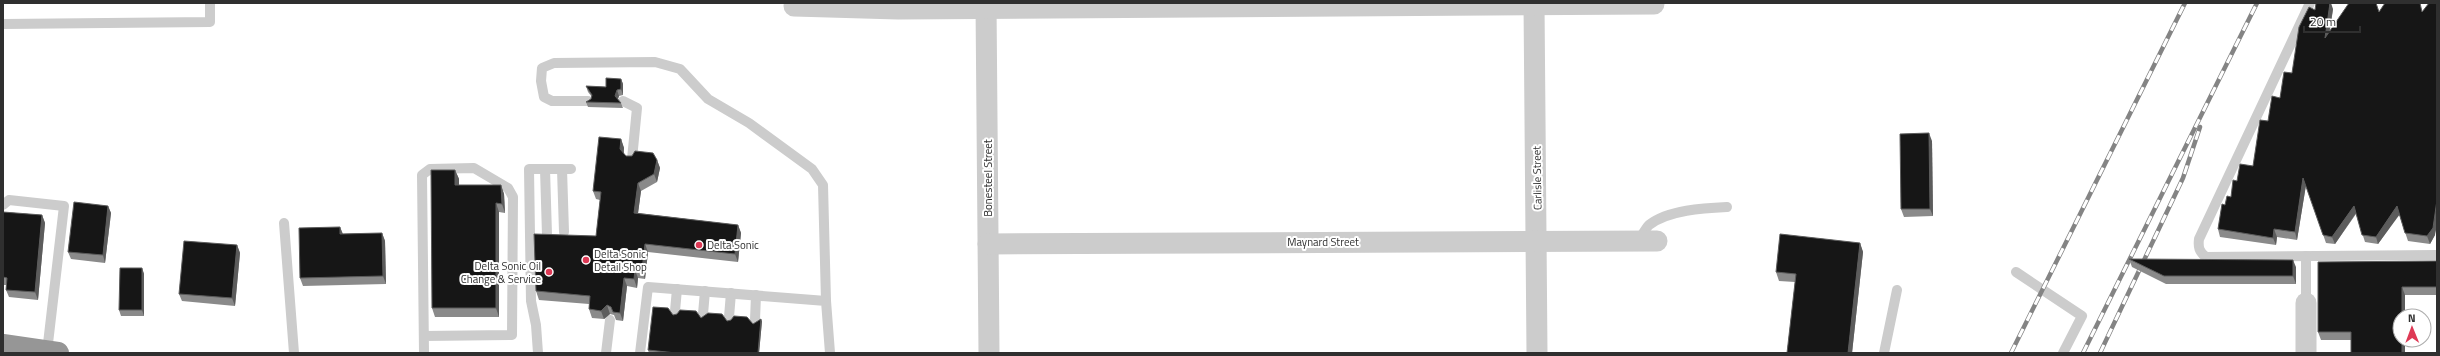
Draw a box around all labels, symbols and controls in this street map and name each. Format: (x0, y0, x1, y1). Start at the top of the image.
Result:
scale bar (2304, 8, 2360, 34)
text: 20 m (2310, 12, 2336, 31)
street label: Bonesteel Street (980, 139, 996, 217)
street label: Carlisle Street (1528, 146, 1546, 210)
street label: Maynard Street (1287, 234, 1359, 250)
place label: Delta Sonic (707, 237, 759, 253)
marker: Delta Sonic (694, 240, 704, 250)
place label: Delta Sonic Detail Shop (594, 246, 647, 275)
marker: Delta Sonic Detail Shop (581, 255, 591, 265)
place label: Delta Sonic Oil Change & Service (461, 258, 541, 287)
marker: Delta Sonic Oil Change & Service (544, 267, 554, 277)
north arrow (2392, 308, 2432, 348)
text: N (2408, 310, 2416, 326)

